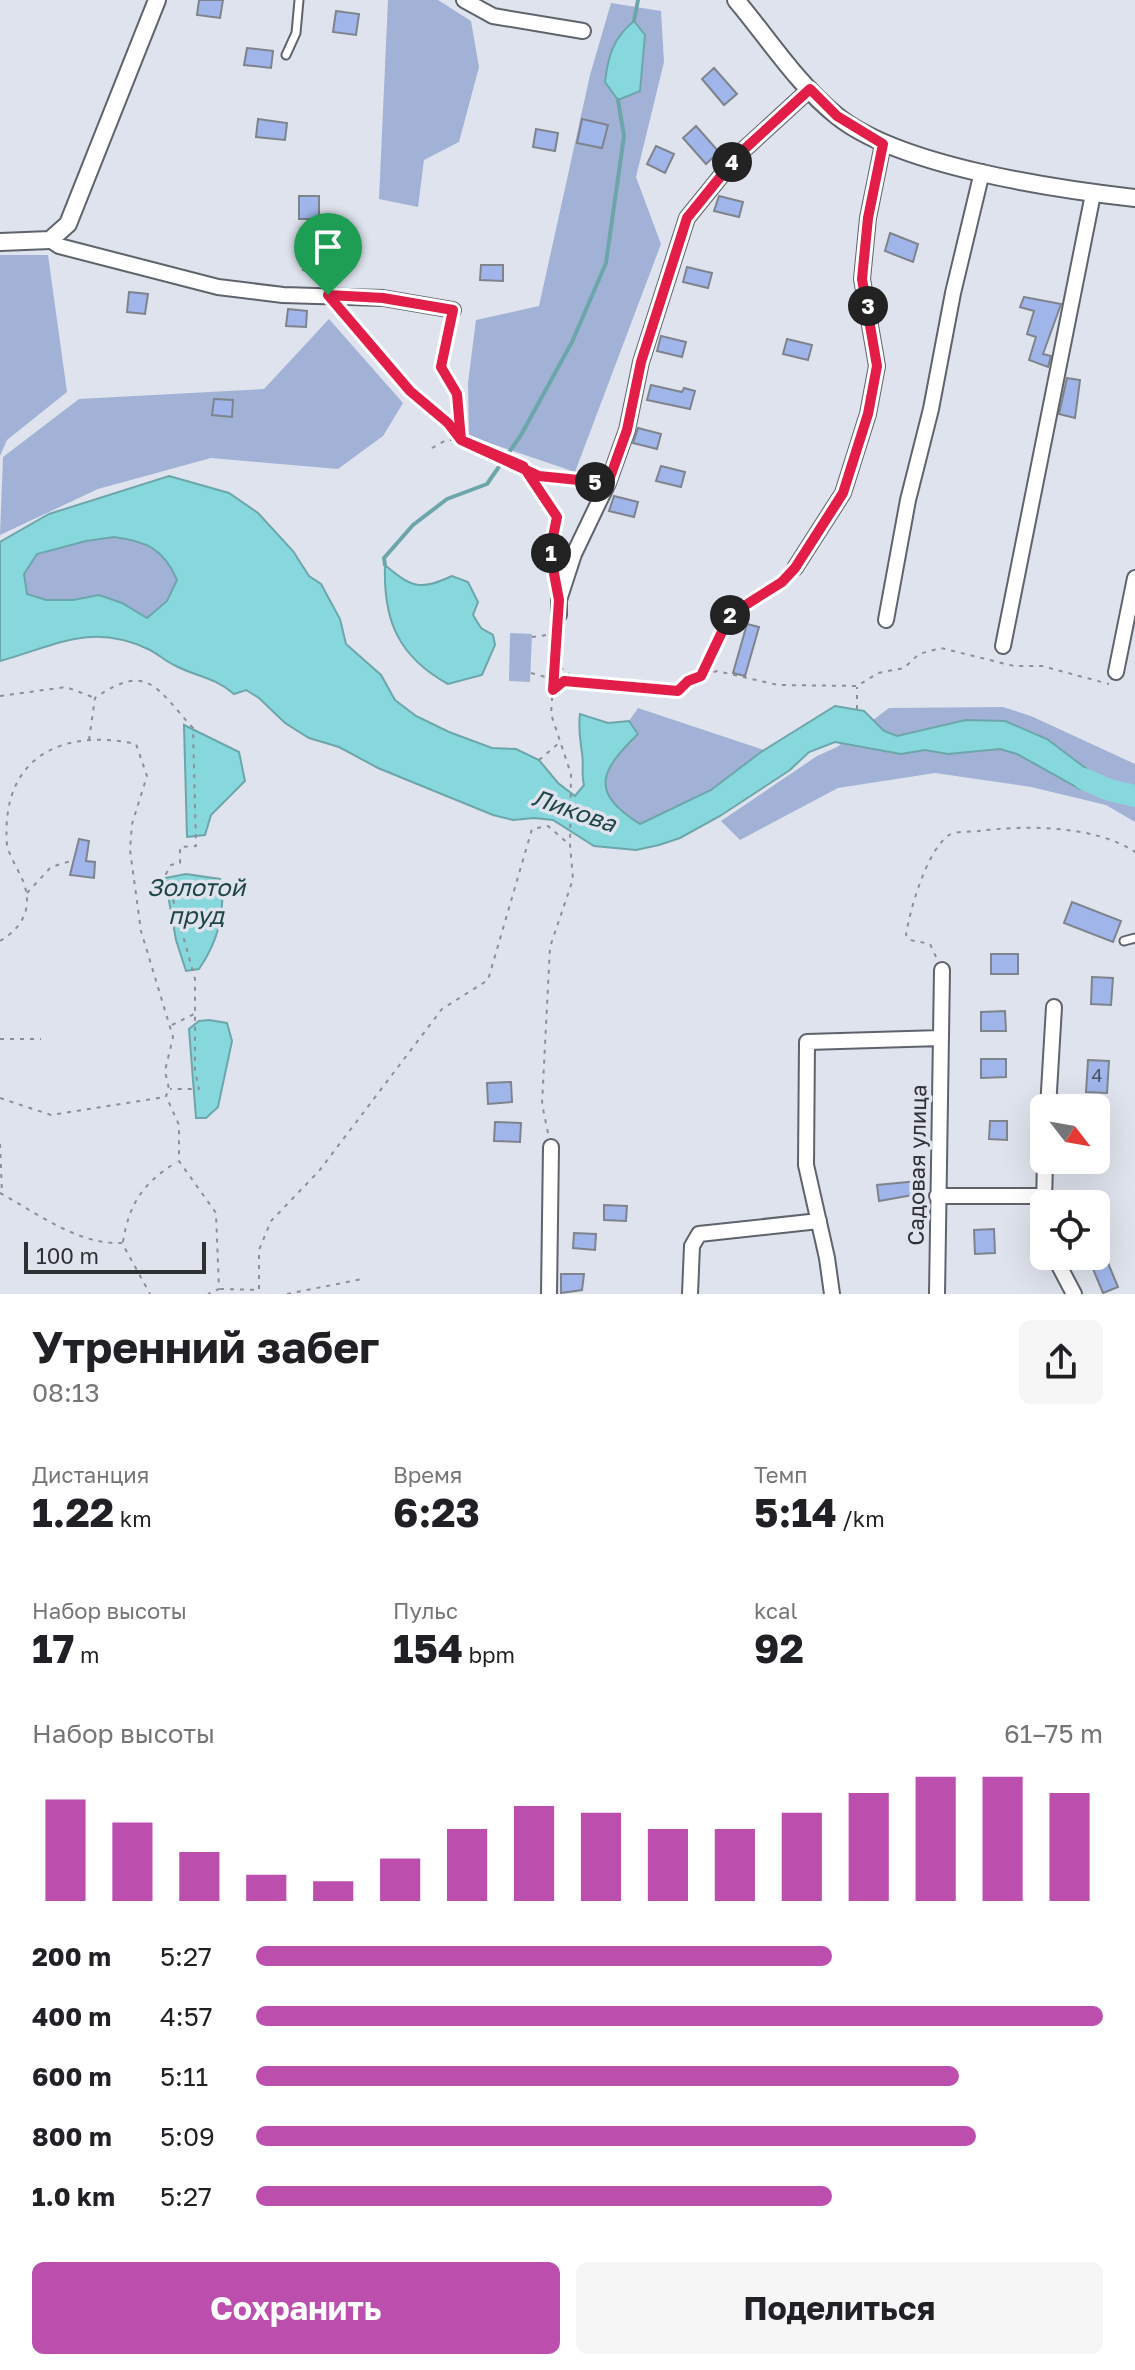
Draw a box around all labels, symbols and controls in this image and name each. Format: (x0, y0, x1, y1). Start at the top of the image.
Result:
pin: 4 (712, 142, 752, 182)
text: 4 (725, 148, 739, 175)
pin (294, 213, 362, 295)
icon: arrive (306, 225, 350, 269)
pin: 3 (848, 286, 888, 326)
text: 3 (861, 292, 875, 319)
pin: 5 (575, 462, 615, 502)
text: 5 (588, 468, 602, 495)
pin: 1 (531, 533, 571, 573)
text: 1 (545, 539, 557, 566)
pin: 2 (710, 595, 750, 635)
text: 2 (723, 601, 737, 628)
water label: Ликова (529, 782, 622, 838)
water label: Золотой пруд (147, 872, 246, 930)
house number: 4 (1092, 1064, 1103, 1086)
street label: Садовая улица (902, 1084, 931, 1246)
north arrow (1030, 1094, 1110, 1174)
map controls (1030, 1094, 1110, 1270)
button: locate (1030, 1190, 1110, 1270)
scale bar (24, 1238, 206, 1274)
text: 100 m (36, 1242, 99, 1269)
text: Утренний забег (32, 1320, 379, 1373)
button: share (1019, 1320, 1103, 1404)
text: 08:13 (32, 1377, 100, 1408)
text: Дистанция (32, 1461, 149, 1488)
text: Время (393, 1461, 462, 1488)
text: Темп (754, 1461, 807, 1488)
text: 1.22 (32, 1488, 114, 1536)
text: 6:23 (393, 1488, 480, 1536)
text: 5:14 (754, 1488, 837, 1536)
text: km (114, 1505, 152, 1532)
text: /km (837, 1505, 885, 1532)
text: Набор высоты (32, 1597, 187, 1624)
text: Пульс (393, 1597, 458, 1624)
text: kcal (754, 1597, 797, 1624)
text: 17 (32, 1624, 74, 1672)
text: 154 (393, 1624, 463, 1672)
text: 92 (754, 1624, 804, 1672)
text: m (74, 1641, 99, 1668)
text: bpm (463, 1641, 515, 1668)
text: Набор высоты (32, 1718, 215, 1749)
text: 61–75 m (1004, 1718, 1103, 1749)
text: 200 m (32, 1941, 111, 1972)
text: 5:27 (160, 1941, 212, 1972)
text: 400 m (32, 2001, 111, 2032)
text: 4:57 (160, 2001, 213, 2032)
text: 600 m (32, 2061, 112, 2092)
text: 5:11 (160, 2061, 208, 2092)
text: 800 m (32, 2121, 112, 2152)
text: 5:09 (160, 2121, 215, 2152)
text: 1.0 km (32, 2181, 115, 2212)
text: 5:27 (160, 2181, 212, 2212)
button: Сохранить (32, 2262, 560, 2354)
button: Поделиться (576, 2262, 1103, 2354)

